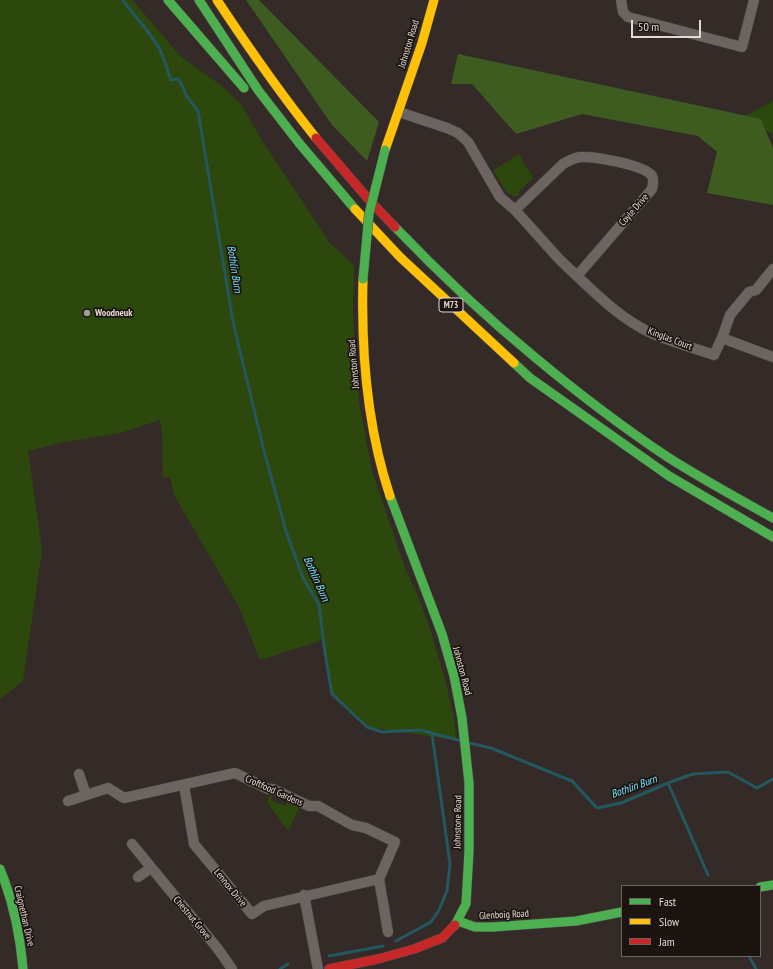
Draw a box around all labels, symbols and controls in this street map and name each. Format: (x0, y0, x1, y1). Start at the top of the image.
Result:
scale bar (633, 12, 703, 38)
street label: Johnston Road (396, 19, 422, 69)
text: 50 m (638, 19, 659, 34)
street label: Coyle Drive (617, 191, 651, 229)
water label: Bothlin Burn (224, 244, 244, 294)
road number: M73 (439, 298, 463, 312)
place label: Woodneuk (95, 307, 132, 319)
marker: Woodneuk (82, 308, 92, 318)
street label: Kinglas Court (646, 325, 694, 353)
street label: Johnston Road (346, 339, 362, 389)
water label: Bothlin Burn (300, 555, 332, 603)
street label: Johnston Road (450, 646, 474, 696)
street label: Croftfood Gardens (243, 773, 305, 809)
water label: Bothlin Burn (609, 773, 659, 801)
street label: Johnstone Road (452, 795, 464, 849)
street label: Lennox Drive (211, 867, 249, 909)
street label: Craignethan Drive (11, 884, 37, 948)
legend (621, 885, 761, 957)
street label: Chestnut Grove (170, 894, 214, 942)
text: Fast (659, 894, 676, 909)
street label: Glenboig Road (479, 908, 529, 922)
text: Slow (659, 914, 679, 929)
text: Jam (659, 934, 675, 949)

